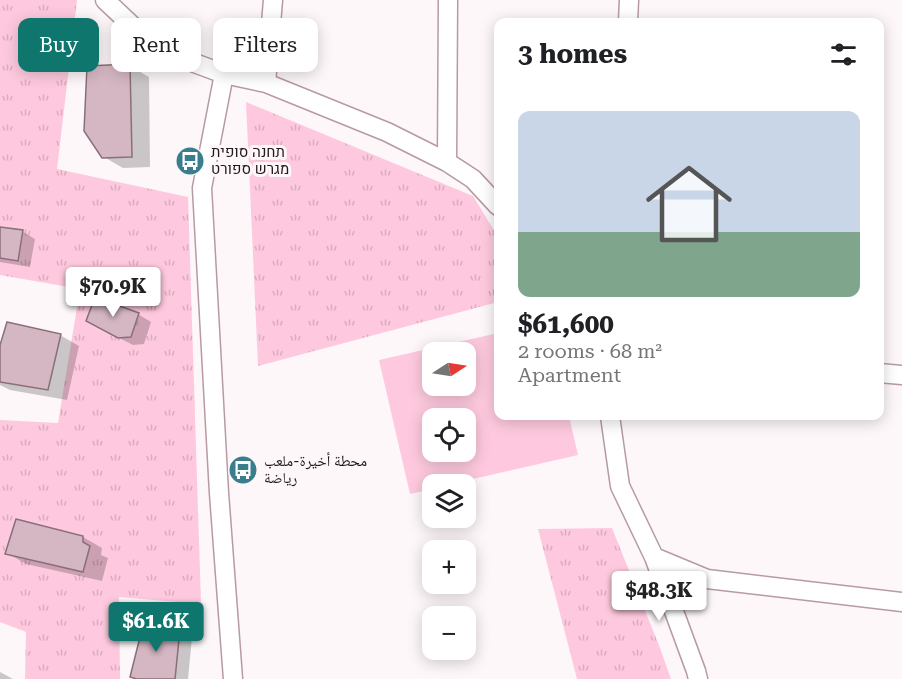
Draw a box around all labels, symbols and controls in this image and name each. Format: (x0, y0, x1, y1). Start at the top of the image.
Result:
chip: Buy (18, 18, 99, 72)
chip: Rent (111, 18, 201, 72)
chip: Filters (213, 18, 318, 72)
icon: filters (827, 38, 860, 71)
text: 3 homes (518, 39, 627, 69)
place label: תחנה סופית מגרש ספורט (211, 143, 289, 178)
bus stop icon: תחנה סופית מגרש ספורט (174, 145, 206, 177)
icon: home (635, 150, 743, 258)
pin: $70.9K (64, 267, 162, 318)
text: $70.9K (80, 274, 146, 298)
text: $61,600 (518, 309, 614, 339)
text: 2 rooms · 68 m² (518, 339, 662, 363)
north arrow (422, 342, 476, 396)
map controls (422, 342, 476, 660)
text: Apartment (518, 363, 621, 387)
button: locate (422, 408, 476, 462)
place label: محطة أخيرة-ملعب رياضة (264, 452, 367, 487)
bus stop icon: محطة أخيرة-ملعب رياضة (227, 454, 259, 486)
button: layers (422, 474, 476, 528)
button: + (422, 540, 476, 594)
pin: $48.3K (610, 571, 708, 622)
text: $48.3K (626, 578, 692, 602)
pin: $61.6K (107, 602, 205, 653)
button: − (422, 606, 476, 660)
text: $61.6K (123, 609, 189, 633)

